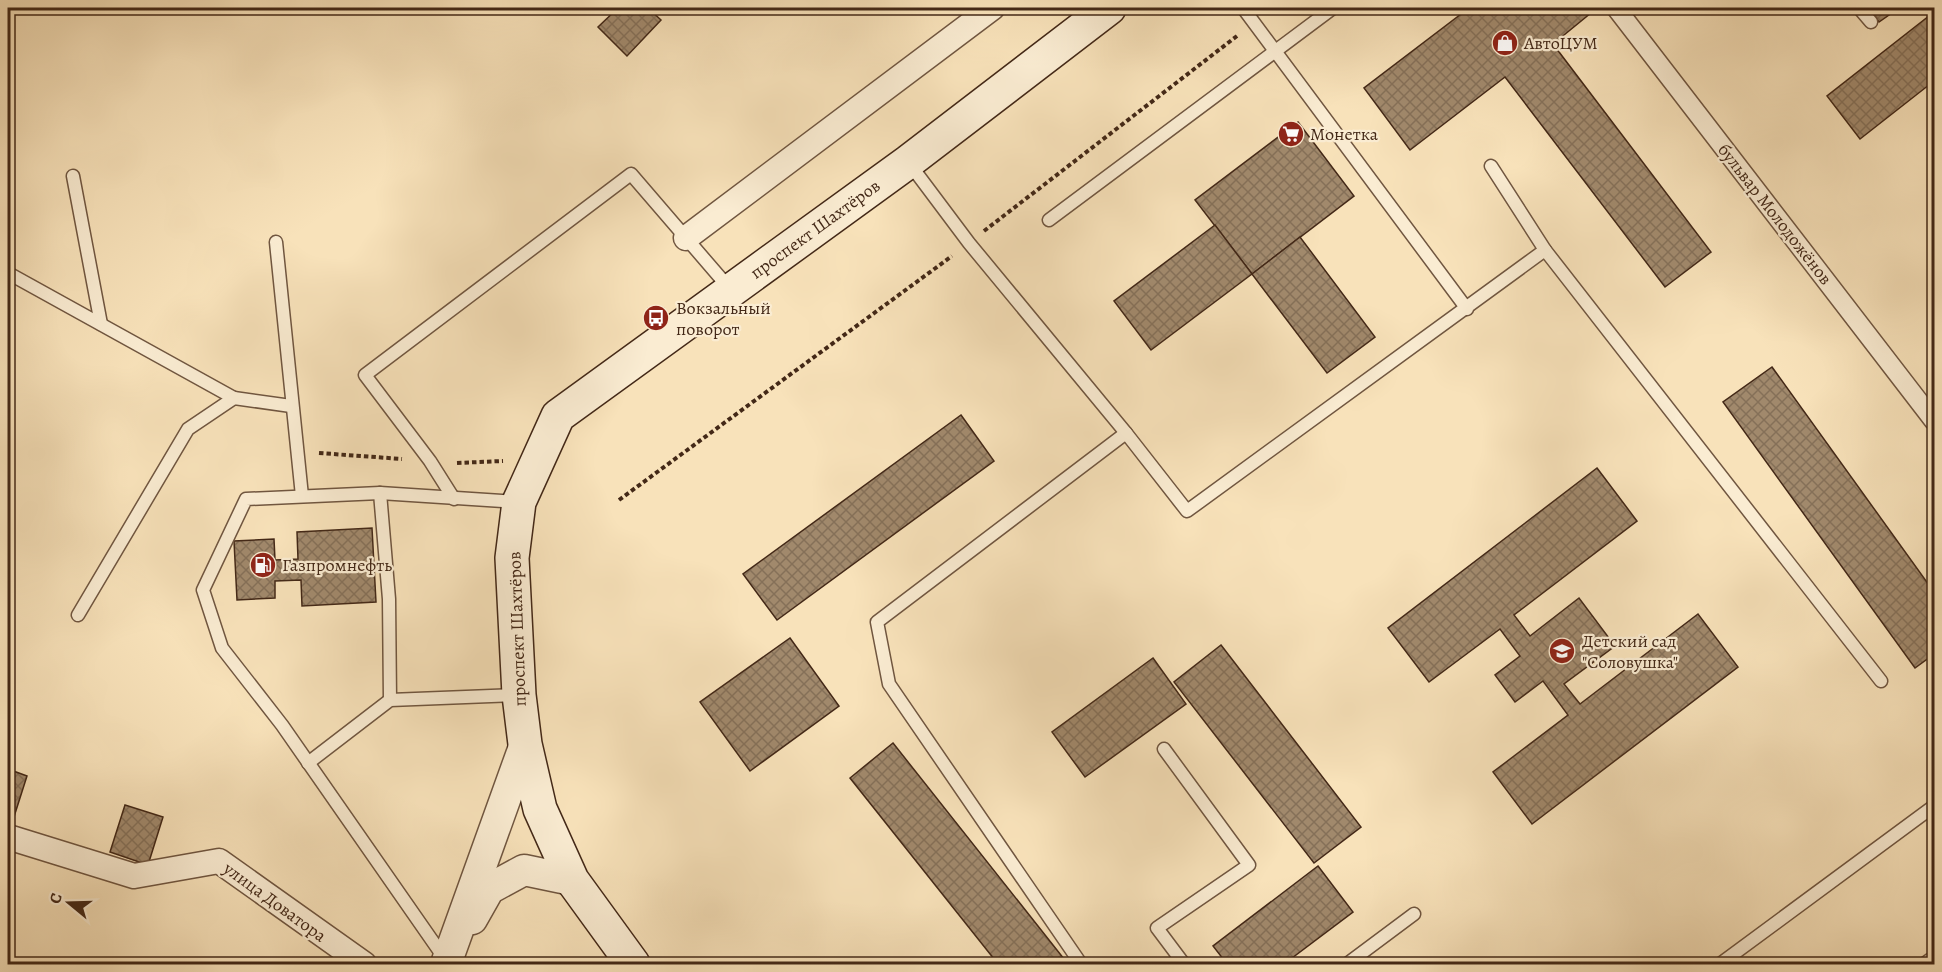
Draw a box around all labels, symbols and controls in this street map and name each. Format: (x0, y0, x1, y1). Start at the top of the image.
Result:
shop icon: АвтоЦУМ (1490, 28, 1520, 58)
place label: АвтоЦУМ (1523, 31, 1598, 55)
supermarket icon: Монетка (1276, 119, 1306, 149)
place label: Монетка (1310, 122, 1379, 146)
street label: бульвар Молодожёнов (1712, 138, 1838, 290)
street label: проспект Шахтёров (745, 174, 885, 284)
place label: Вокзальный поворот (676, 296, 771, 341)
bus stop icon: Вокзальный поворот (641, 303, 671, 333)
fuel station icon: Газпромнефть (248, 550, 278, 580)
street label: проспект Шахтёров (502, 551, 532, 707)
place label: Газпромнефть (282, 553, 392, 577)
place label: Детский сад "Соловушка" (1582, 629, 1678, 674)
school or university icon: Детский сад "Соловушка" (1547, 636, 1577, 666)
street label: улица Доватора (218, 856, 332, 948)
north arrow (39, 873, 99, 933)
text: С (44, 890, 68, 907)

